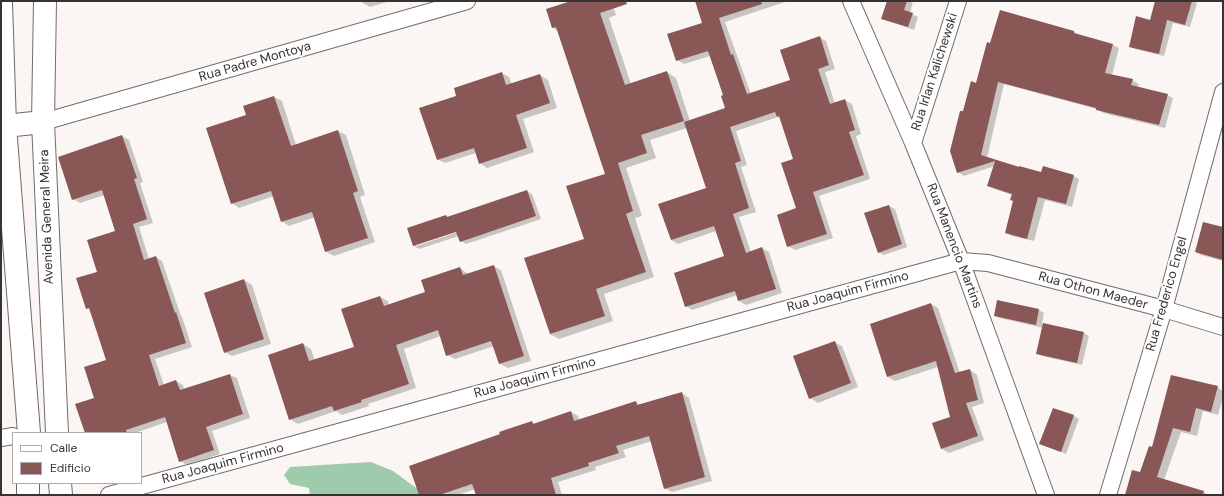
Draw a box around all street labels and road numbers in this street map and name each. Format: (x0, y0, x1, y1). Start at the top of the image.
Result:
street label: Rua Irlan Kalichewski (909, 11, 961, 133)
street label: Rua Padre Montoya (197, 39, 313, 85)
street label: Avenida General Meira (37, 149, 57, 285)
street label: Rua Manencio Martins (923, 181, 985, 311)
street label: Rua Frederico Engel (1143, 235, 1191, 353)
street label: Rua Joaquim Firmino (785, 268, 911, 316)
street label: Rua Othon Maeder (1037, 269, 1149, 313)
street label: Rua Joaquim Firmino (472, 354, 598, 402)
street label: Rua Joaquim Firmino (160, 440, 286, 488)

